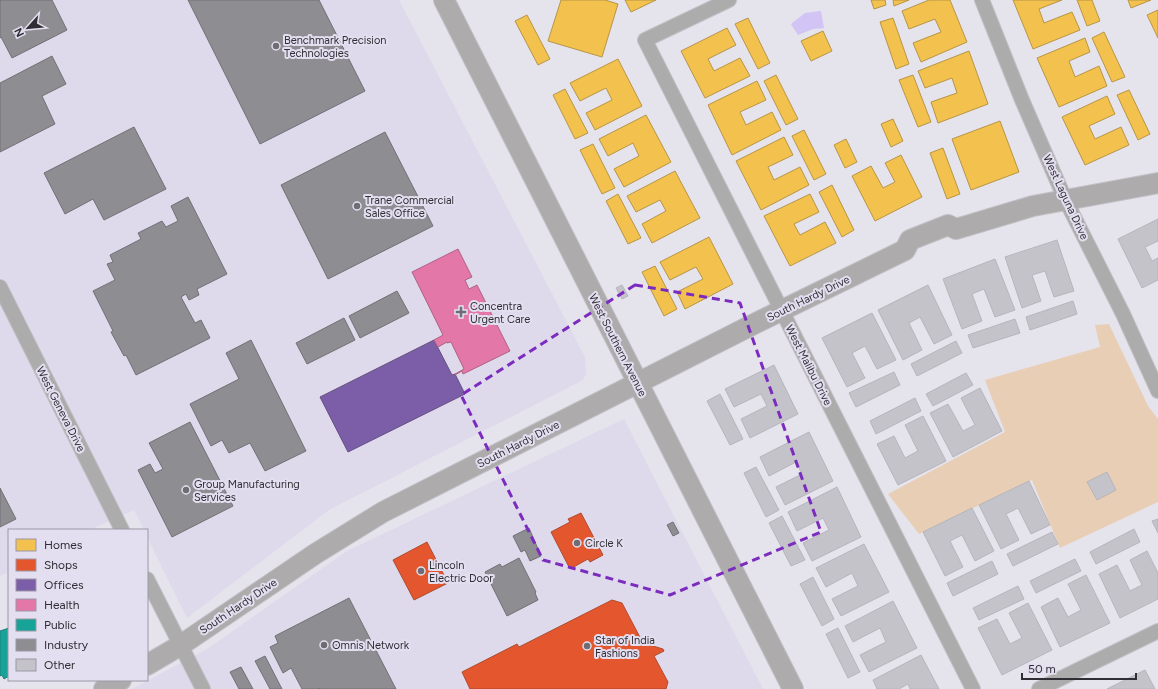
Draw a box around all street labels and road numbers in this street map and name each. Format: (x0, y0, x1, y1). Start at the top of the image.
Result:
street label: West Laguna Drive (1040, 153, 1091, 242)
street label: South Hardy Drive (765, 273, 852, 324)
street label: West Southern Avenue (586, 292, 649, 399)
street label: West Malibu Drive (783, 323, 834, 408)
street label: West Geneva Drive (33, 364, 88, 454)
street label: South Hardy Drive (475, 418, 561, 471)
street label: South Hardy Drive (197, 576, 279, 637)

